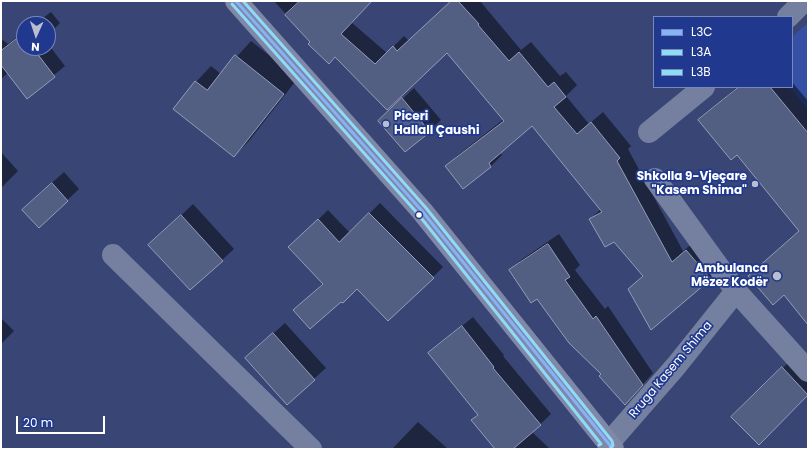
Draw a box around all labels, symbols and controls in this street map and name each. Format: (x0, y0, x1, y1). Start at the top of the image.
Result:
north arrow (16, 16, 56, 56)
legend (653, 16, 793, 88)
text: L3C (691, 23, 713, 40)
text: N (31, 39, 40, 55)
text: L3A (691, 43, 711, 60)
text: L3B (691, 63, 711, 80)
place label: Piceri Hallall Çaushi (394, 110, 479, 138)
marker: Piceri Hallall Çaushi (381, 119, 391, 129)
place label: Shkolla 9-Vjeçare "Kasem Shima" (637, 170, 747, 198)
marker: Shkolla 9-Vjeçare "Kasem Shima" (750, 179, 760, 189)
unlabelled marker (414, 210, 424, 220)
place label: Ambulanca Mëzez Kodër (691, 262, 768, 290)
marker: Ambulanca Mëzez Kodër (771, 270, 783, 282)
street label: Rruga Kasem Shima (626, 319, 716, 421)
scale bar (18, 408, 107, 434)
text: 20 m (23, 414, 53, 431)

